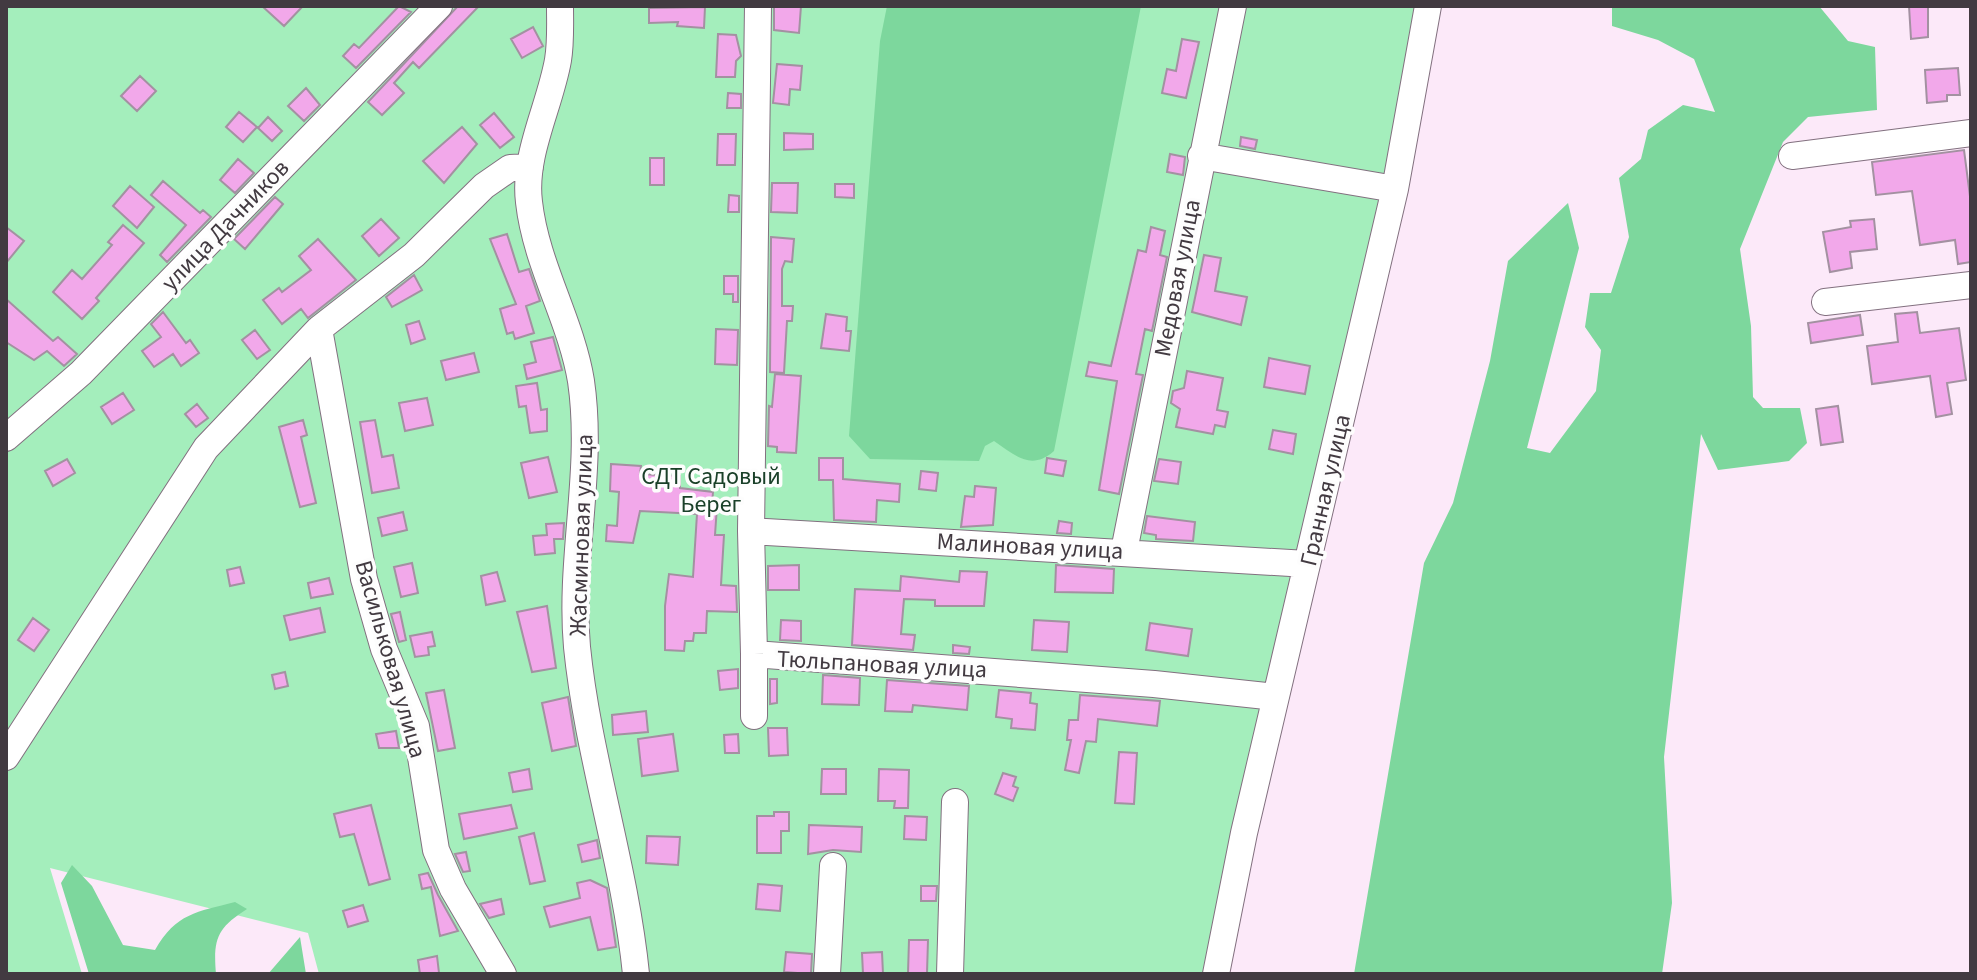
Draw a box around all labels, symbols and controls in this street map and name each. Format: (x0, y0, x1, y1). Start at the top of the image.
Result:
street label: улица Дачников (153, 152, 297, 299)
street label: Медовая улица (1145, 196, 1210, 360)
street label: Гранная улица (1291, 411, 1360, 569)
street label: Жасминовая улица (560, 433, 603, 637)
park label: СДТ Садовый Берег (641, 459, 781, 522)
street label: Малиновая улица (936, 524, 1124, 569)
street label: Васильковая улица (346, 556, 435, 762)
street label: Тюльпановая улица (776, 642, 988, 687)

